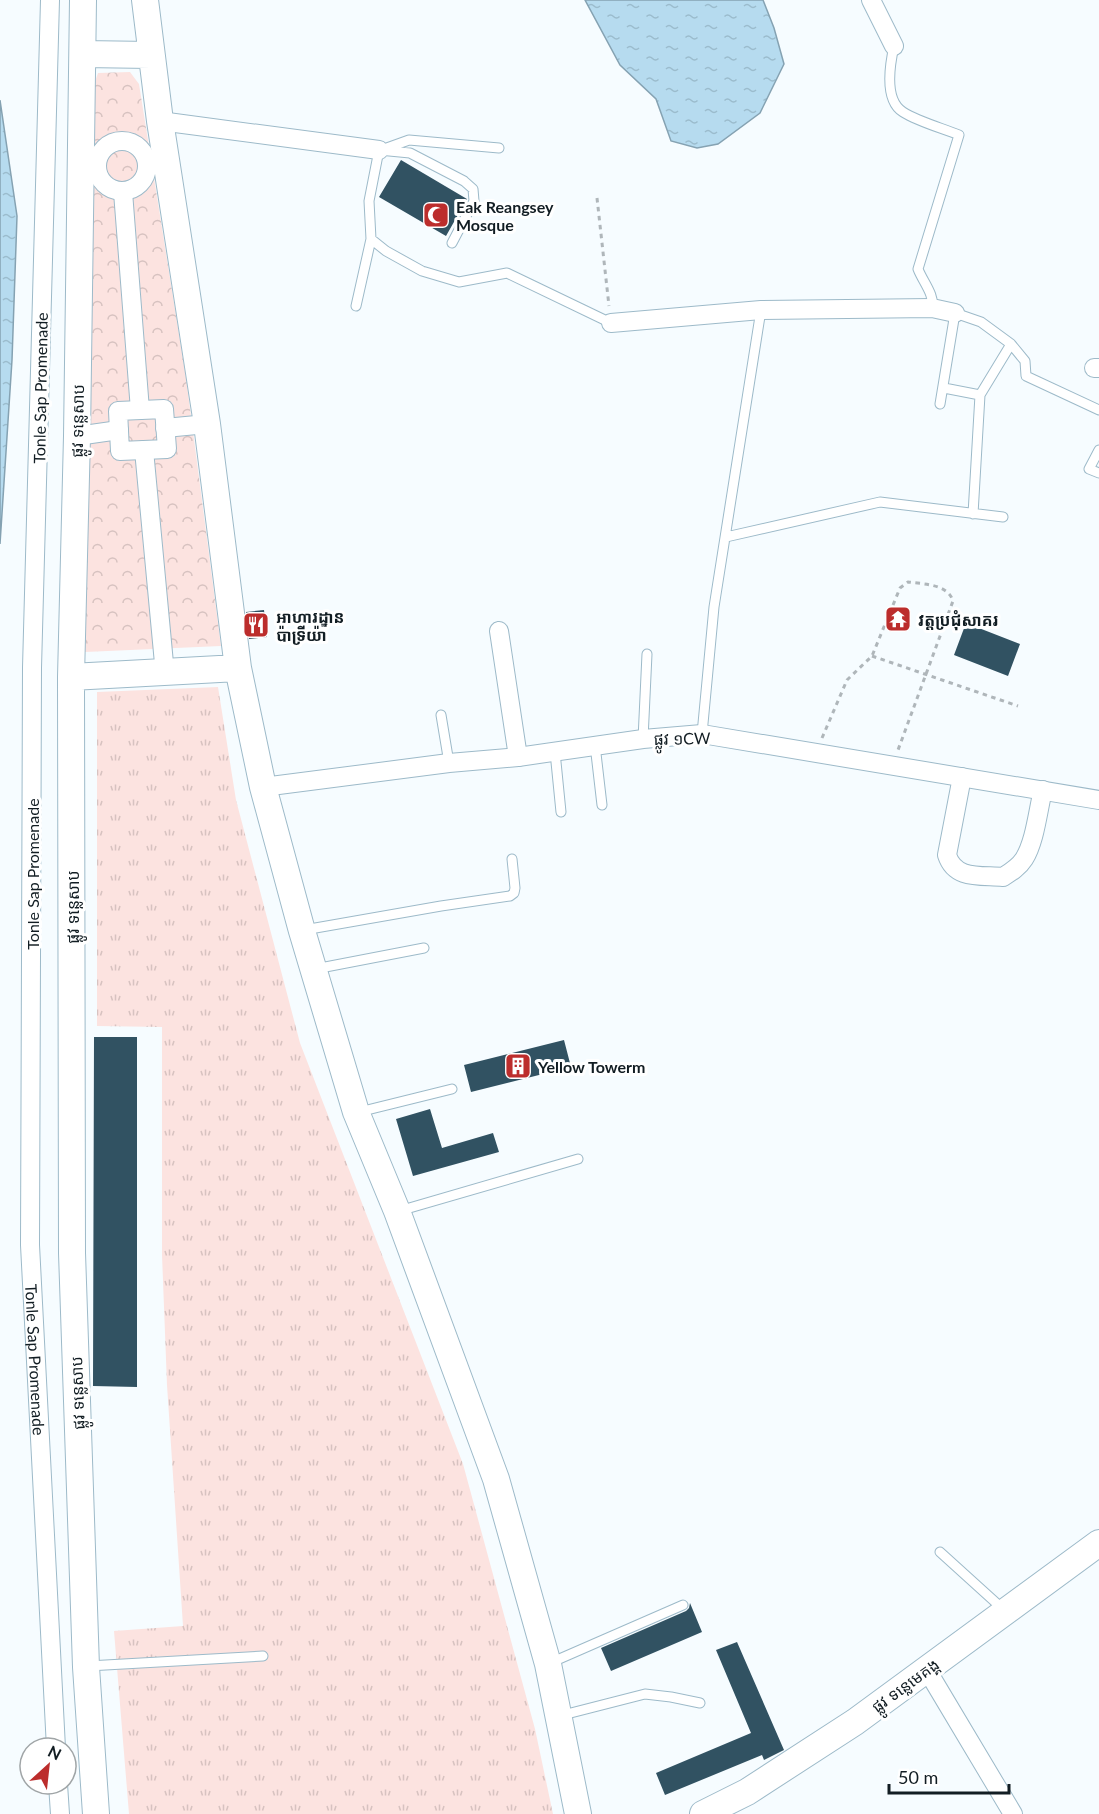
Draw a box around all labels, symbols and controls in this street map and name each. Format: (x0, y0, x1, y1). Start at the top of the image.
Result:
place label: Eak Reangsey Mosque (456, 197, 554, 234)
mosque icon: Eak Reangsey Mosque (421, 200, 451, 230)
street label: Tonle Sap Promenade (29, 312, 51, 464)
street label: ផ្លូវ ទន្លេសាប (67, 384, 93, 458)
temple icon: វត្តប្រជុំសាគរ (883, 604, 913, 634)
place label: អាហារដ្ឋាន ប៉ាទ្រីយ៉ា (276, 607, 344, 645)
place label: វត្តប្រជុំសាគរ (918, 609, 998, 631)
restaurant icon: អាហារដ្ឋាន ប៉ាទ្រីយ៉ា (241, 610, 271, 640)
street label: ផ្លូវ ១CW (653, 728, 711, 754)
street label: Tonle Sap Promenade (23, 798, 42, 950)
street label: ផ្លូវ ទន្លេសាប (63, 870, 87, 944)
building icon: Yellow Towerm (503, 1051, 533, 1081)
place label: Yellow Towerm (537, 1057, 645, 1076)
street label: Tonle Sap Promenade (23, 1283, 49, 1436)
street label: ផ្លូវ ទន្លេសាប (66, 1356, 94, 1430)
street label: ផ្លូវ ទន្លេមេគង្គ (867, 1654, 946, 1721)
north arrow (18, 1736, 78, 1796)
text: N (45, 1741, 65, 1763)
scale bar (889, 1757, 1009, 1795)
text: 50 m (898, 1766, 938, 1788)

